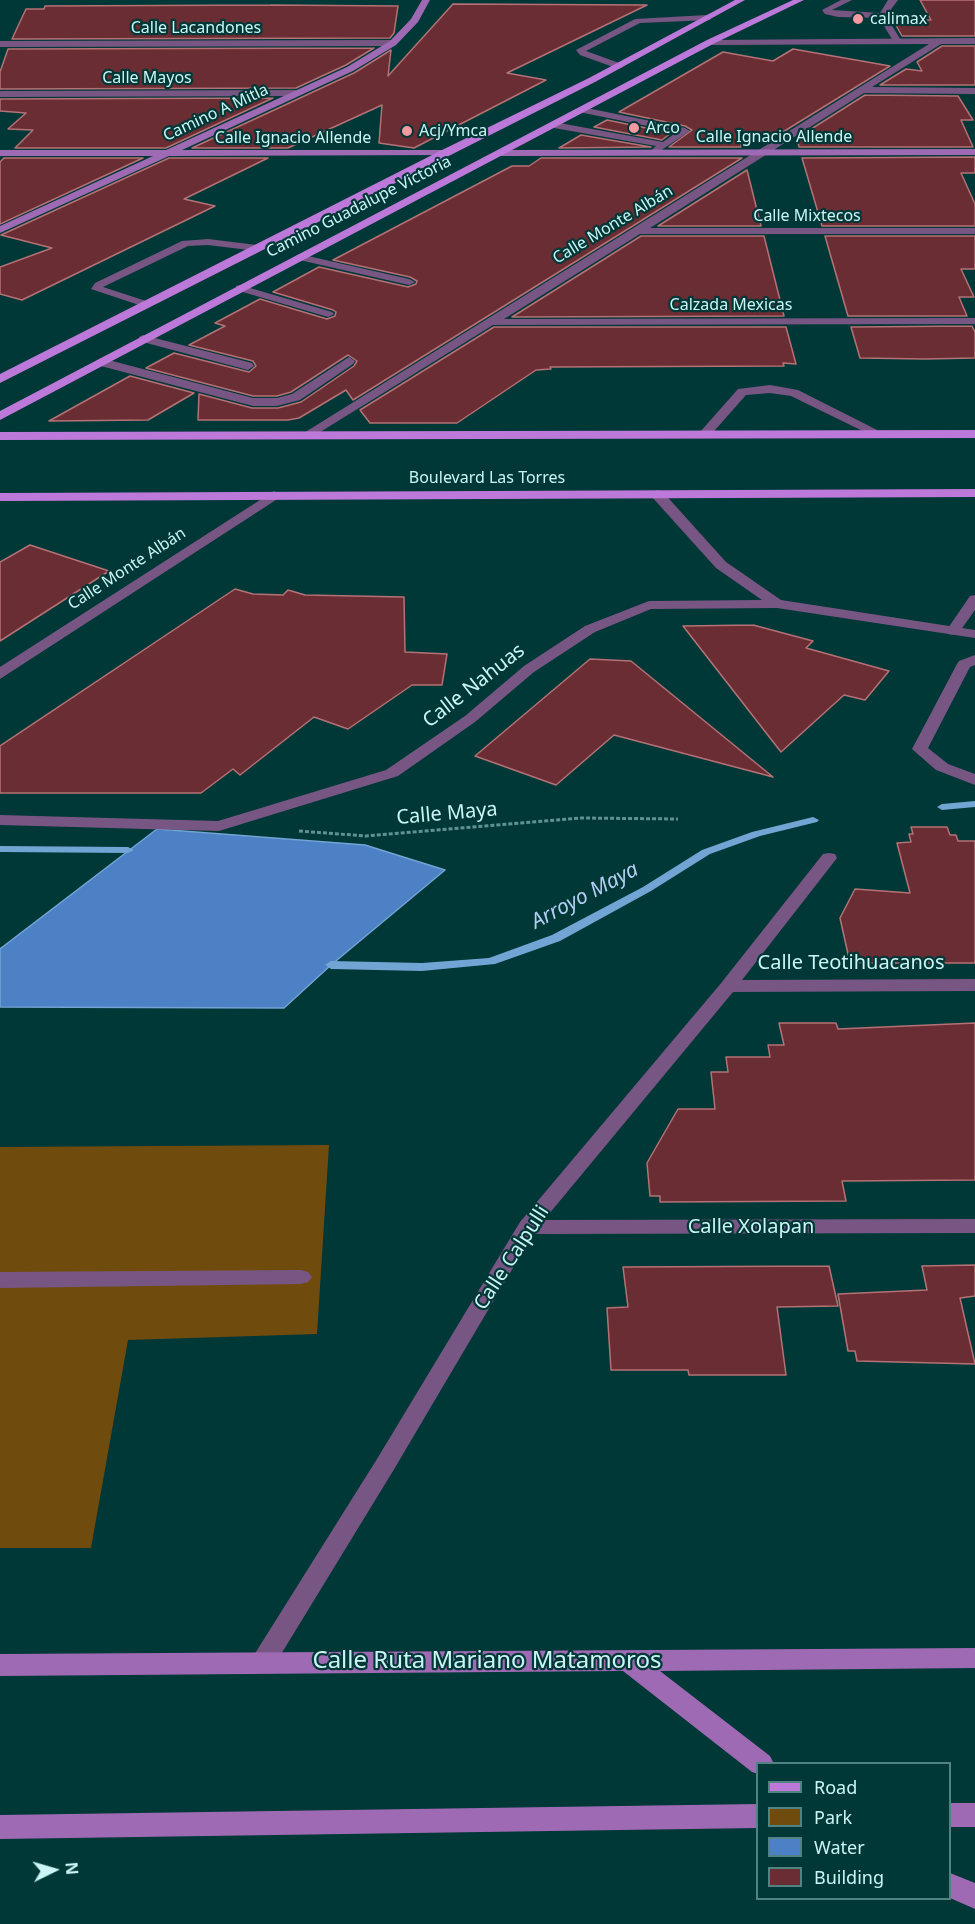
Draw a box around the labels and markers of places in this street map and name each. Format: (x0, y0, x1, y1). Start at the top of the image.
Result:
place label: calimax (870, 9, 927, 29)
marker: calimax (851, 12, 865, 26)
place label: Arco (646, 118, 680, 138)
place label: Acj/Ymca (419, 121, 487, 141)
marker: Arco (627, 121, 641, 135)
marker: Acj/Ymca (400, 124, 414, 138)

